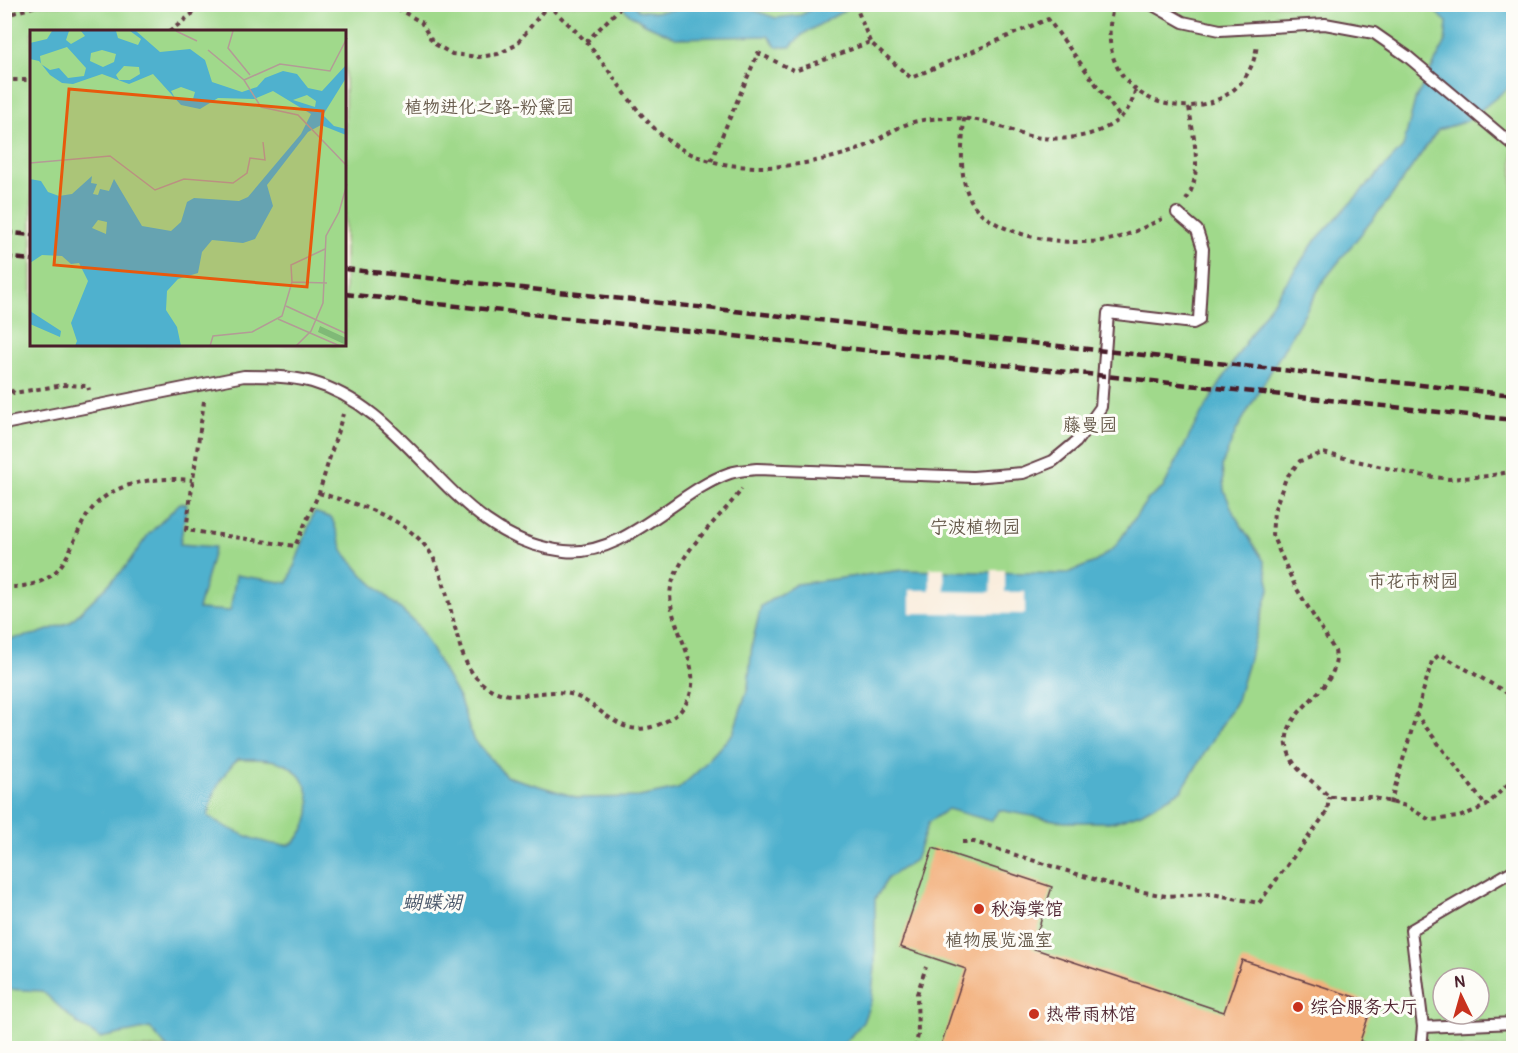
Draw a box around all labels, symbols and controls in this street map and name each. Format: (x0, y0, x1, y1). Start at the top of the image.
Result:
inset map (30, 30, 346, 346)
park label: 植物进化之路-粉黛园 (404, 96, 574, 119)
park label: 藤曼园 (1063, 414, 1117, 437)
park label: 宁波植物园 (930, 516, 1020, 539)
park label: 市花市树园 (1368, 570, 1458, 593)
water label: 蝴蝶湖 (402, 890, 464, 915)
place label: 秋海棠馆 (991, 898, 1063, 921)
marker: 秋海棠馆 (972, 902, 986, 916)
park label: 植物展览温室 (945, 929, 1053, 952)
north arrow (1431, 966, 1491, 1026)
text: N (1454, 972, 1466, 992)
place label: 综合服务大厅 (1310, 996, 1418, 1019)
marker: 综合服务大厅 (1291, 1000, 1305, 1014)
place label: 热带雨林馆 (1046, 1003, 1136, 1026)
marker: 热带雨林馆 (1027, 1007, 1041, 1021)

